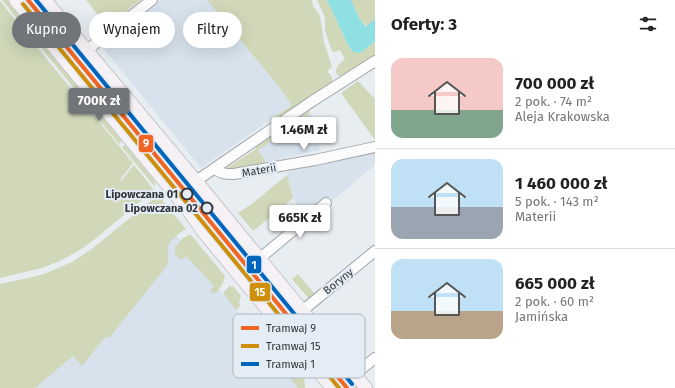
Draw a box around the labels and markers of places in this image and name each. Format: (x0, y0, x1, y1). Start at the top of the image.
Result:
pin: 700K zł (62, 88, 136, 122)
pin: 1.46M zł (263, 117, 345, 151)
marker: Lipowczana 01 (180, 187, 194, 201)
place label: Lipowczana 01 (106, 188, 178, 201)
marker: Lipowczana 02 (200, 201, 214, 215)
place label: Lipowczana 02 (125, 202, 198, 215)
pin: 665K zł (263, 205, 337, 239)

